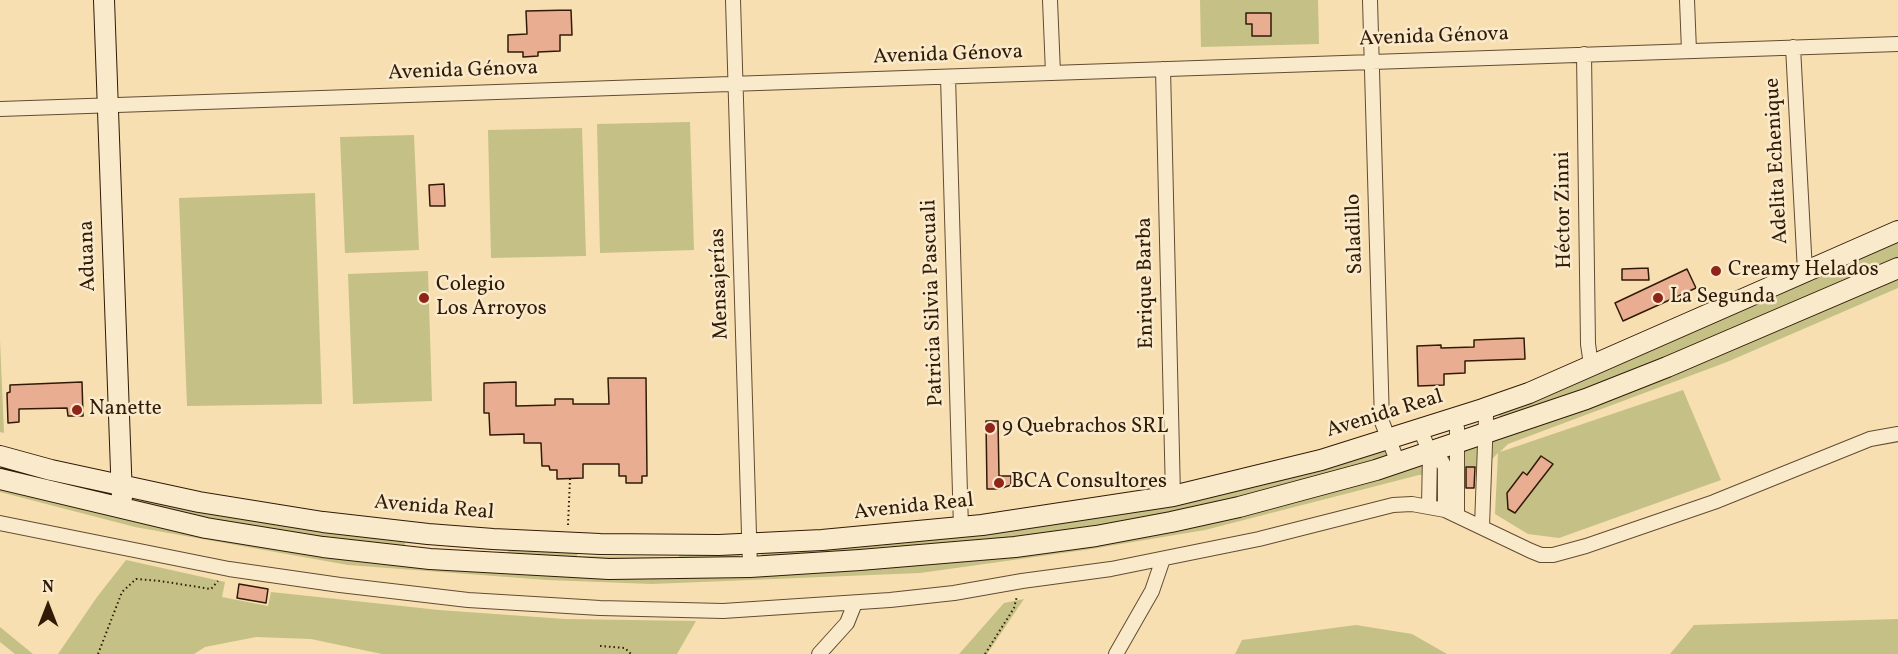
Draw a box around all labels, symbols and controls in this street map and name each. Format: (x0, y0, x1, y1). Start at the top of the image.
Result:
street label: Avenida Génova (1359, 23, 1509, 53)
street label: Avenida Génova (873, 41, 1023, 71)
street label: Avenida Génova (388, 57, 538, 87)
street label: Adelita Echenique (1761, 77, 1795, 245)
street label: Héctor Zinni (1551, 151, 1579, 269)
street label: Saladillo (1342, 193, 1370, 275)
street label: Patricia Silvia Pascuali (918, 199, 950, 407)
street label: Enrique Barba (1133, 217, 1161, 349)
street label: Aduana (75, 220, 103, 292)
street label: Mensajerías (706, 228, 736, 340)
place label: Creamy Helados (1728, 258, 1879, 284)
marker: Creamy Helados (1709, 264, 1723, 278)
place label: Colegio Los Arroyos (436, 273, 547, 323)
place label: La Segunda (1670, 285, 1775, 311)
marker: Colegio Los Arroyos (417, 291, 431, 305)
marker: La Segunda (1651, 291, 1665, 305)
street label: Avenida Real (1324, 385, 1446, 445)
place label: Nanette (89, 397, 162, 423)
marker: Nanette (70, 403, 84, 417)
place label: 9 Quebrachos SRL (1002, 415, 1168, 441)
marker: 9 Quebrachos SRL (983, 421, 997, 435)
place label: BCA Consultores (1011, 470, 1167, 496)
marker: BCA Consultores (992, 476, 1006, 490)
street label: Avenida Real (853, 489, 975, 527)
street label: Avenida Real (373, 491, 495, 527)
north arrow (18, 576, 78, 636)
text: N (42, 577, 54, 599)

